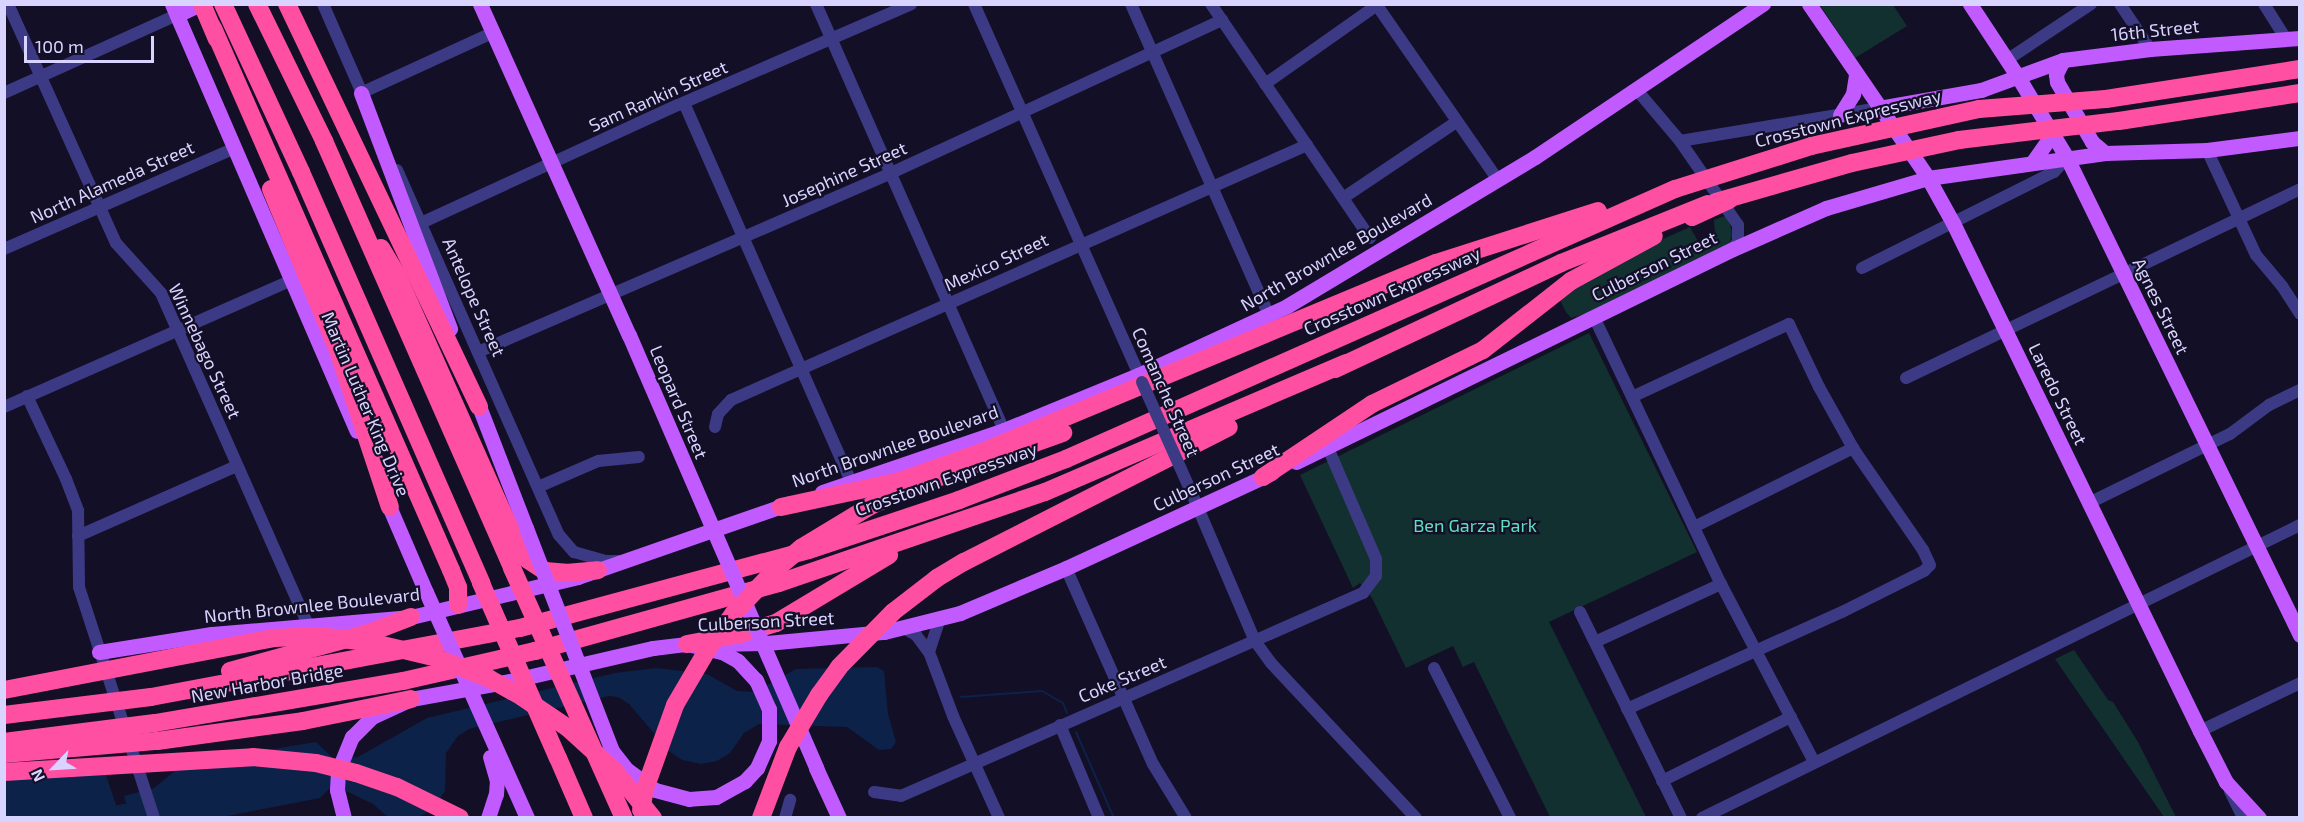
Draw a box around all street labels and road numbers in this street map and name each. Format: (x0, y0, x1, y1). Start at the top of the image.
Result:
street label: 16th Street (2110, 15, 2200, 45)
street label: Sam Rankin Street (585, 56, 731, 136)
street label: Crosstown Expressway (1753, 84, 1943, 152)
street label: North Alameda Street (27, 136, 197, 228)
street label: Josephine Street (778, 137, 910, 211)
street label: North Brownlee Boulevard (1237, 188, 1435, 316)
street label: Culberson Street (1588, 226, 1720, 306)
street label: Mexico Street (941, 228, 1051, 296)
street label: Antelope Street (438, 234, 510, 360)
street label: Crosstown Expressway (1300, 242, 1484, 340)
street label: Agnes Street (2128, 254, 2194, 358)
street label: Winnebago Street (164, 280, 246, 422)
street label: Martin Luther King Drive (317, 308, 415, 500)
street label: Comanche Street (1128, 324, 1204, 460)
street label: Laredo Street (2024, 340, 2092, 448)
street label: Leopard Street (645, 342, 713, 462)
street label: North Brownlee Boulevard (789, 400, 1001, 492)
street label: Crosstown Expressway (852, 438, 1040, 520)
street label: Culberson Street (1149, 438, 1283, 516)
street label: North Brownlee Boulevard (203, 583, 421, 627)
street label: Culberson Street (697, 607, 835, 635)
street label: Coke Street (1075, 651, 1169, 707)
street label: New Harbor Bridge (189, 659, 345, 707)

